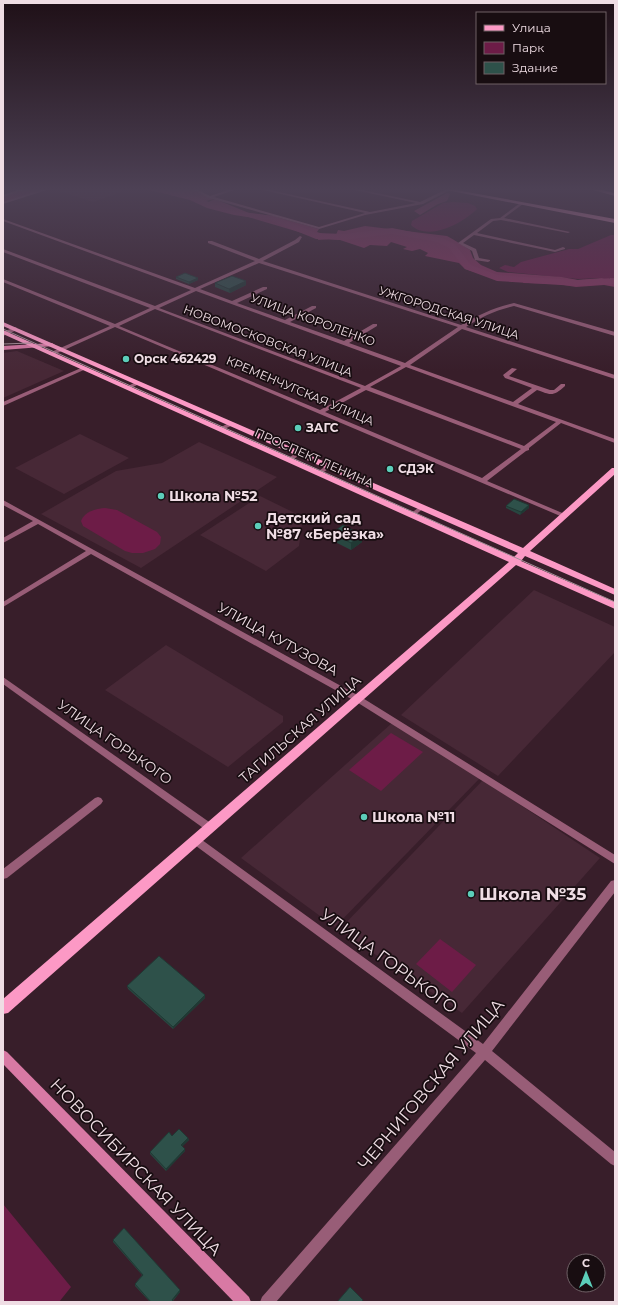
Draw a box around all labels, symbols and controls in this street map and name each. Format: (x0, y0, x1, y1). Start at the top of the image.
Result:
legend (476, 12, 606, 84)
text: Улица (512, 20, 551, 35)
text: Парк (512, 40, 544, 55)
text: Здание (512, 60, 558, 75)
street label: УЖГОРОДСКАЯ УЛИЦА (377, 283, 521, 342)
street label: УЛИЦА КОРОЛЕНКО (249, 290, 378, 349)
street label: НОВОМОСКОВСКАЯ УЛИЦА (181, 301, 355, 380)
place label: Орск 462429 (134, 351, 217, 366)
street label: КРЕМЕНЧУГСКАЯ УЛИЦА (224, 353, 376, 429)
marker: Орск 462429 (121, 354, 131, 364)
place label: ЗАГС (305, 420, 339, 435)
marker: ЗАГС (293, 423, 303, 433)
street label: ПРОСПЕКТ ЛЕНИНА (252, 424, 376, 491)
place label: СДЭК (398, 461, 434, 476)
marker: СДЭК (385, 464, 395, 474)
place label: Школа №52 (169, 487, 258, 505)
marker: Школа №52 (156, 491, 166, 501)
place label: Детский сад №87 «Берёзка» (266, 509, 384, 543)
marker: Детский сад №87 «Берёзка» (253, 521, 263, 531)
street label: УЛИЦА КУТУЗОВА (215, 598, 342, 680)
street label: ТАГИЛЬСКАЯ УЛИЦА (235, 671, 365, 787)
street label: УЛИЦА ГОРЬКОГО (54, 696, 176, 788)
place label: Школа №11 (372, 808, 455, 826)
marker: Школа №11 (359, 812, 369, 822)
place label: Школа №35 (479, 884, 586, 904)
marker: Школа №35 (466, 889, 476, 899)
street label: УЛИЦА ГОРЬКОГО (316, 904, 462, 1018)
street label: ЧЕРНИГОВСКАЯ УЛИЦА (354, 994, 508, 1173)
street label: НОВОСИБИРСКАЯ УЛИЦА (46, 1074, 226, 1260)
north arrow (566, 1253, 606, 1293)
text: С (582, 1256, 590, 1270)

